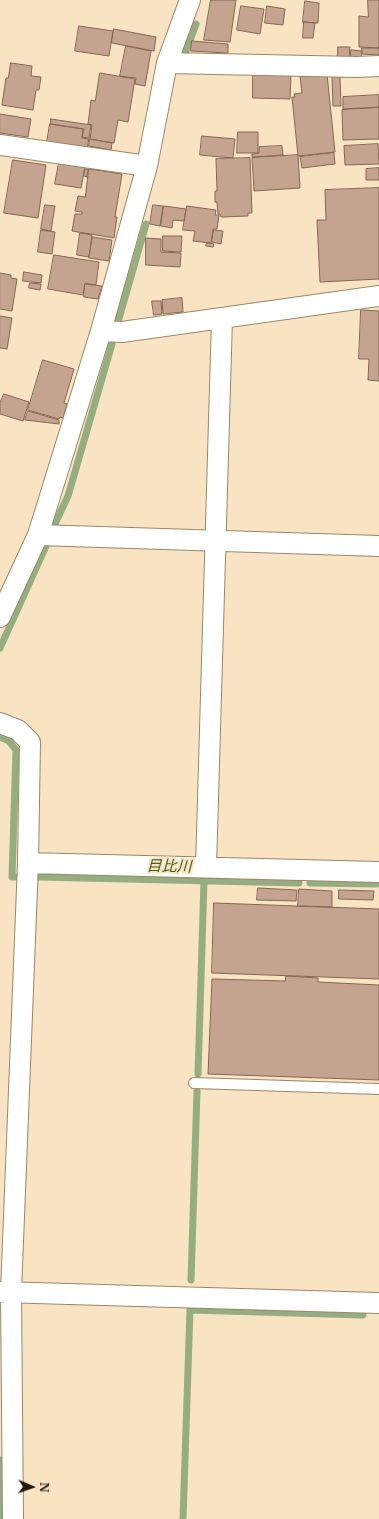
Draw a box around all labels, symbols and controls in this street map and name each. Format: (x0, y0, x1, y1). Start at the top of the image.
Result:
water label: 目比川 (146, 858, 192, 876)
north arrow (12, 1467, 52, 1507)
text: N (37, 1482, 51, 1493)

